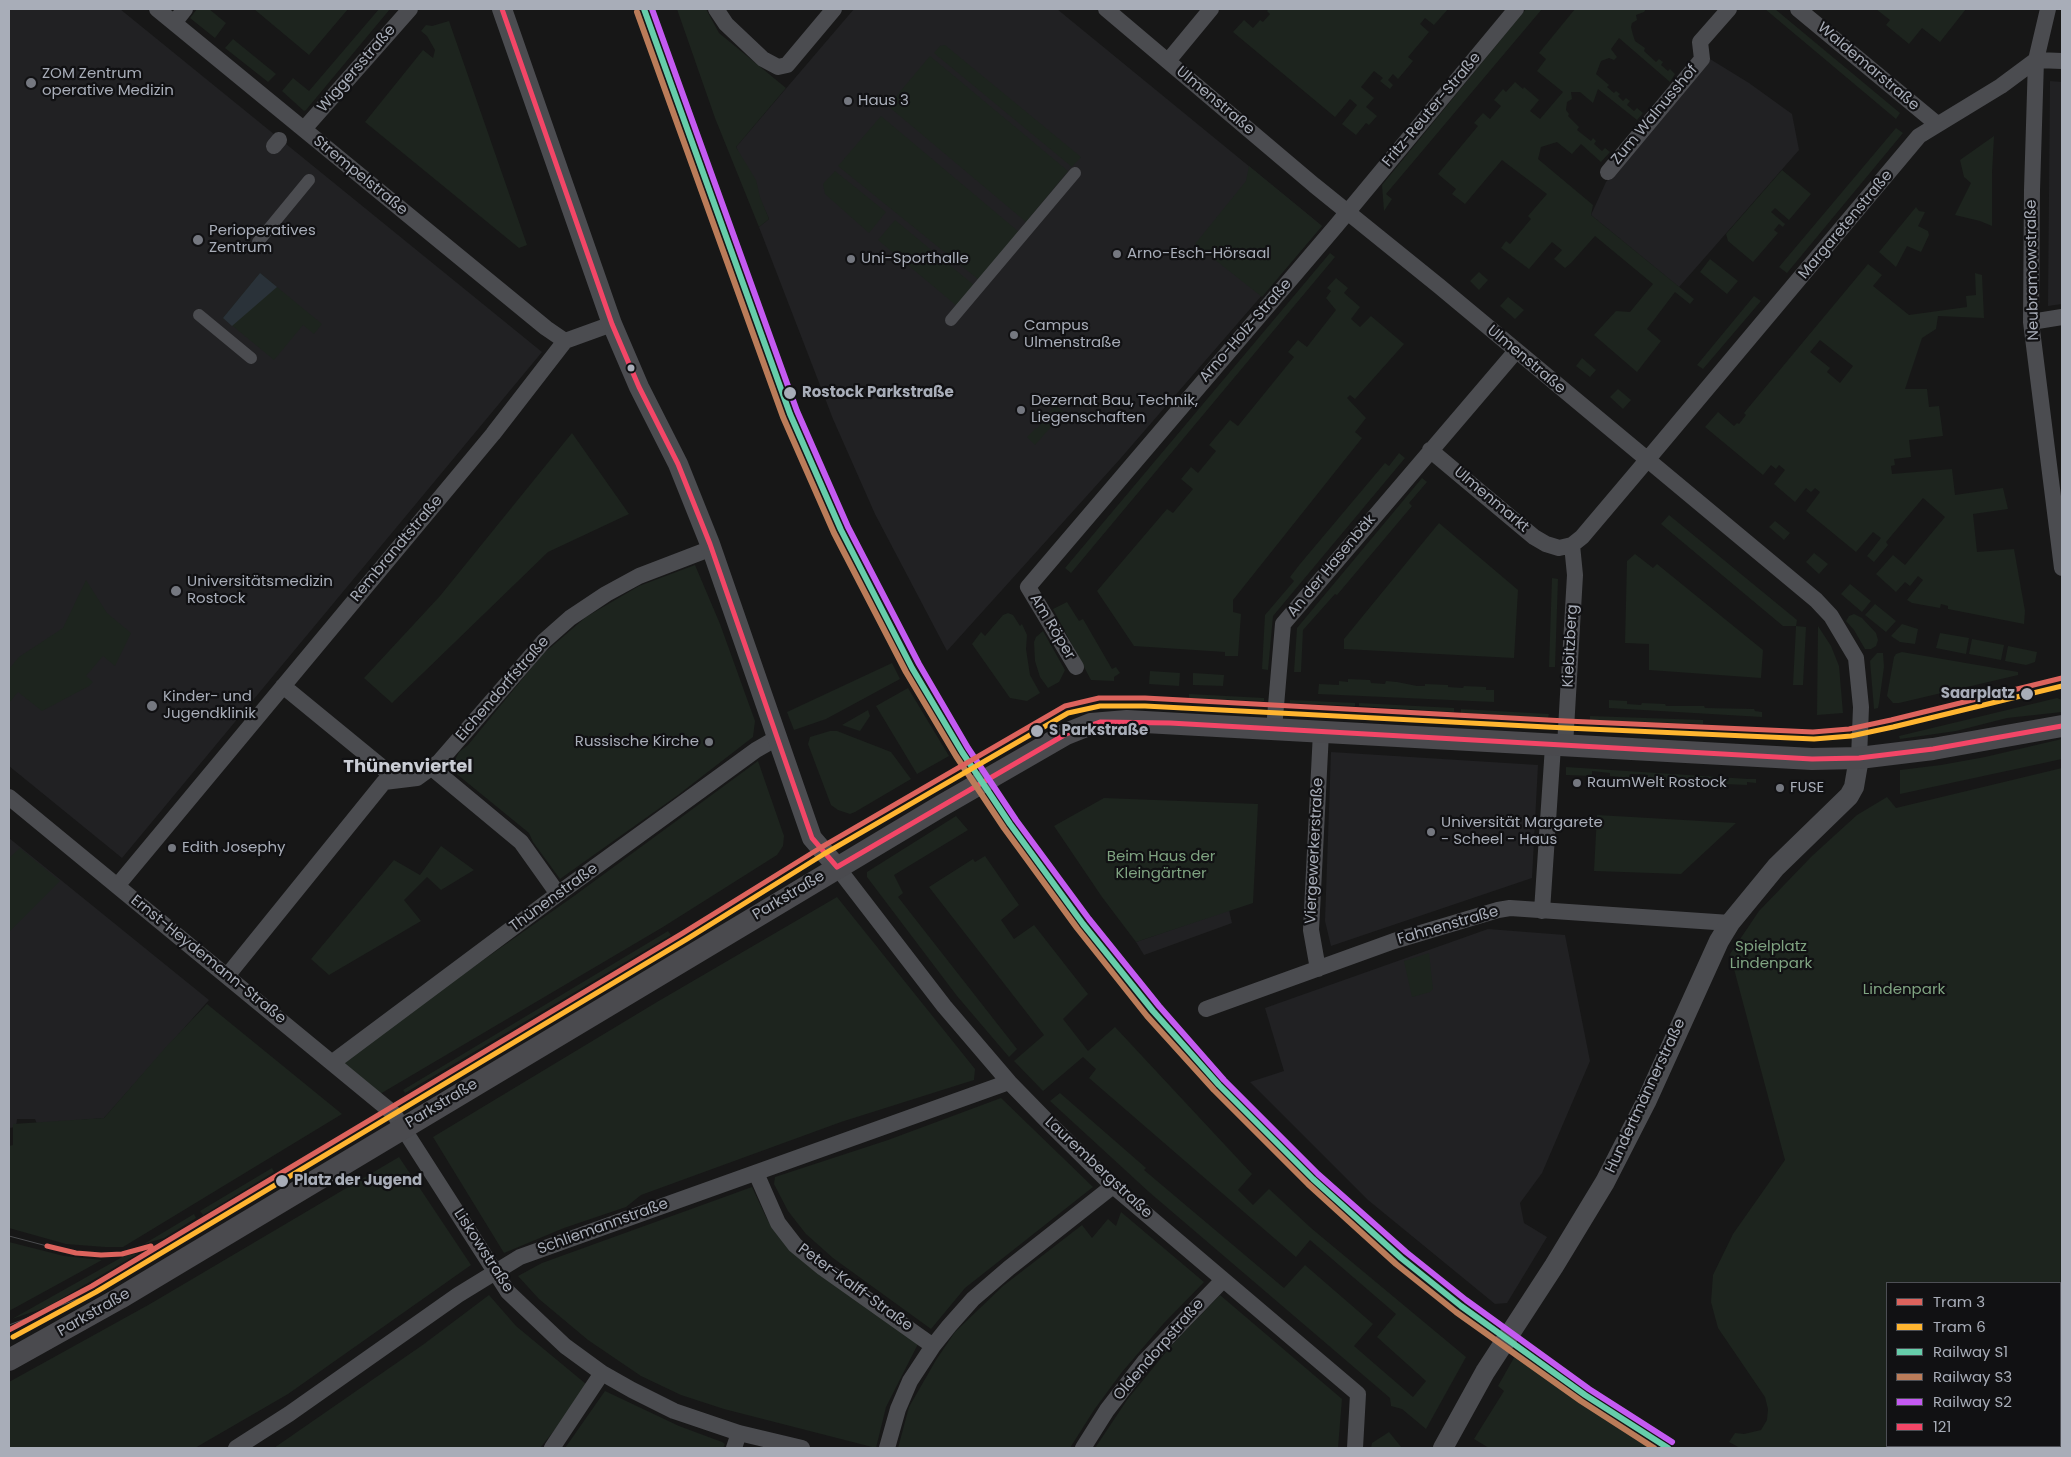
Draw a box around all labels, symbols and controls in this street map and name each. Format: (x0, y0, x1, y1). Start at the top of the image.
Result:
street label: Waldemarstraße (1813, 19, 1923, 115)
street label: Wiggersstraße (314, 22, 400, 116)
street label: Fritz-Reuter-Straße (1379, 49, 1485, 171)
street label: Zum Walnusshof (1608, 61, 1702, 169)
street label: Ulmenstraße (1172, 63, 1258, 139)
place label: ZOM Zentrum operative Medizin (42, 65, 174, 100)
marker: ZOM Zentrum operative Medizin (24, 76, 38, 90)
place label: Haus 3 (858, 92, 909, 110)
marker: Haus 3 (842, 95, 854, 107)
street label: Strempelstraße (309, 132, 411, 220)
street label: Margaretenstraße (1795, 167, 1897, 283)
street label: Neubramowstraße (2023, 199, 2043, 341)
place label: Perioperatives Zentrum (209, 222, 316, 257)
marker: Perioperatives Zentrum (191, 233, 205, 247)
place label: Arno-Esch-Hörsaal (1127, 245, 1270, 263)
marker: Arno-Esch-Hörsaal (1111, 248, 1123, 260)
place label: Uni-Sporthalle (861, 250, 969, 268)
marker: Uni-Sporthalle (845, 253, 857, 265)
street label: Arno-Holz-Straße (1196, 275, 1296, 387)
place label: Campus Ulmenstraße (1024, 317, 1121, 352)
street label: Ulmenstraße (1483, 322, 1569, 398)
marker: Campus Ulmenstraße (1008, 329, 1020, 341)
unlabelled marker (626, 363, 636, 373)
place label: Rostock Parkstraße (802, 384, 954, 402)
marker: Rostock Parkstraße (782, 385, 798, 401)
place label: Dezernat Bau, Technik, Liegenschaften (1031, 392, 1198, 427)
marker: Dezernat Bau, Technik, Liegenschaften (1015, 404, 1027, 416)
street label: Ulmenmarkt (1450, 463, 1532, 537)
street label: Rembrandtstraße (347, 492, 447, 606)
street label: An der Hasenbäk (1284, 511, 1380, 621)
place label: Universitätsmedizin Rostock (187, 573, 333, 608)
marker: Universitätsmedizin Rostock (169, 584, 183, 598)
street label: Am Röper (1025, 591, 1079, 663)
street label: Kiebitzberg (1560, 604, 1582, 688)
street label: Eichendorffstraße (453, 633, 553, 745)
place label: Saarplatz (1941, 685, 2015, 703)
marker: Saarplatz (2019, 686, 2035, 702)
place label: Kinder- und Jugendklinik (163, 688, 256, 723)
marker: Kinder- und Jugendklinik (145, 699, 159, 713)
place label: S Parkstraße (1049, 722, 1148, 740)
marker: S Parkstraße (1029, 723, 1045, 739)
place label: Russische Kirche (575, 733, 699, 751)
marker: Russische Kirche (703, 736, 715, 748)
district label: Thünenviertel (343, 756, 473, 778)
place label: RaumWelt Rostock (1587, 774, 1727, 792)
street label: Viergewerkerstraße (1302, 777, 1328, 925)
marker: RaumWelt Rostock (1571, 777, 1583, 789)
place label: FUSE (1790, 779, 1824, 797)
marker: FUSE (1774, 782, 1786, 794)
place label: Universität Margarete - Scheel - Haus (1441, 814, 1603, 849)
marker: Universität Margarete - Scheel - Haus (1425, 826, 1437, 838)
place label: Edith Josephy (182, 839, 285, 857)
marker: Edith Josephy (166, 842, 178, 854)
park label: Beim Haus der Kleingärtner (1107, 848, 1215, 883)
street label: Thünenstraße (506, 860, 602, 936)
street label: Parkstraße (750, 868, 828, 924)
street label: Ernst-Heydemann-Straße (127, 892, 289, 1028)
street label: Fahnenstraße (1395, 903, 1501, 949)
park label: Spielplatz Lindenpark (1730, 938, 1812, 973)
park label: Lindenpark (1863, 981, 1945, 999)
street label: Hundertmännerstraße (1602, 1016, 1690, 1176)
street label: Parkstraße (403, 1076, 481, 1132)
street label: Laurembergstraße (1041, 1114, 1155, 1222)
place label: Platz der Jugend (294, 1172, 422, 1190)
marker: Platz der Jugend (274, 1173, 290, 1189)
street label: Schliemannstraße (535, 1195, 671, 1259)
street label: Liskowstraße (449, 1206, 517, 1296)
street label: Peter-Kalff-Straße (794, 1240, 916, 1336)
legend (1886, 1282, 2061, 1447)
street label: Parkstraße (55, 1285, 133, 1341)
text: Tram 3 (1933, 1291, 1985, 1312)
street label: Oldendorpstraße (1110, 1296, 1208, 1404)
text: Tram 6 (1933, 1316, 1986, 1337)
text: Railway S1 (1933, 1341, 2008, 1362)
text: Railway S3 (1933, 1366, 2012, 1387)
text: Railway S2 (1933, 1391, 2012, 1412)
text: 121 (1933, 1416, 1951, 1437)

